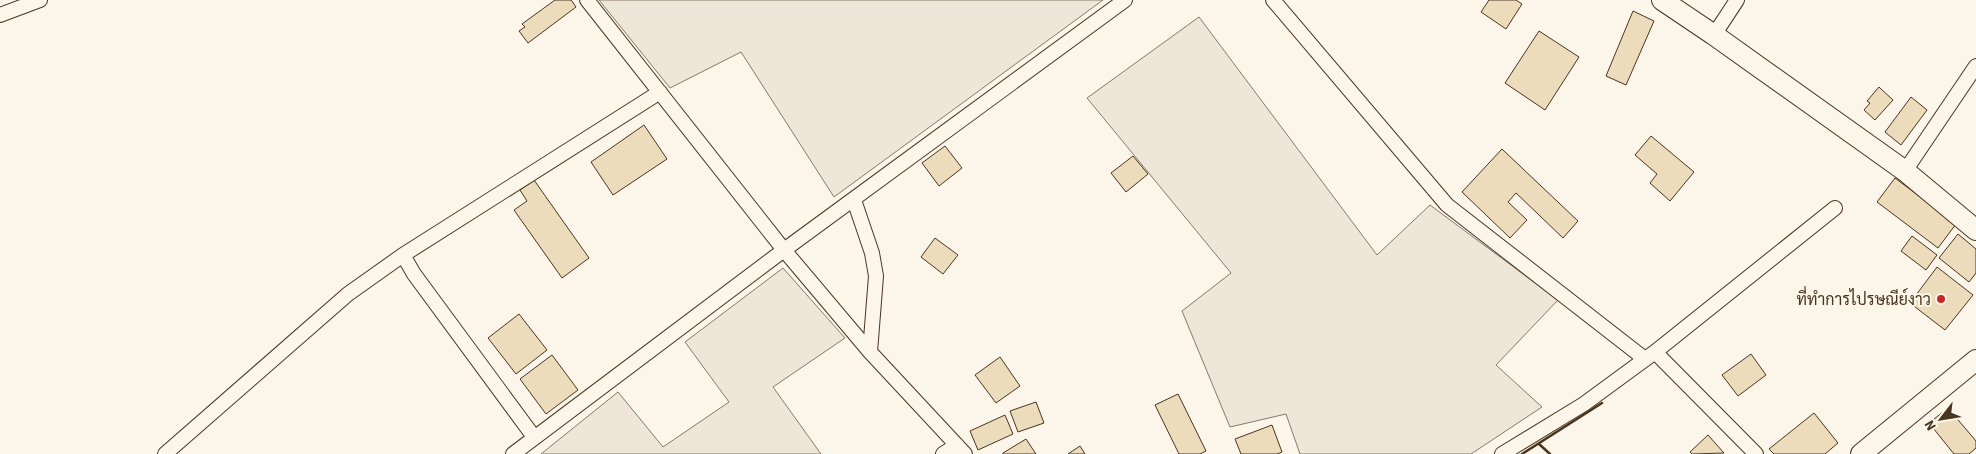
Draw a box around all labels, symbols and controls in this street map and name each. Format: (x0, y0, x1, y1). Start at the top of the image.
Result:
place label: ที่ทำการไปรษณีย์งาว (1797, 285, 1931, 311)
marker: ที่ทำการไปรษณีย์งาว (1935, 293, 1947, 305)
north arrow (1916, 394, 1966, 444)
text: N (1920, 416, 1942, 434)

